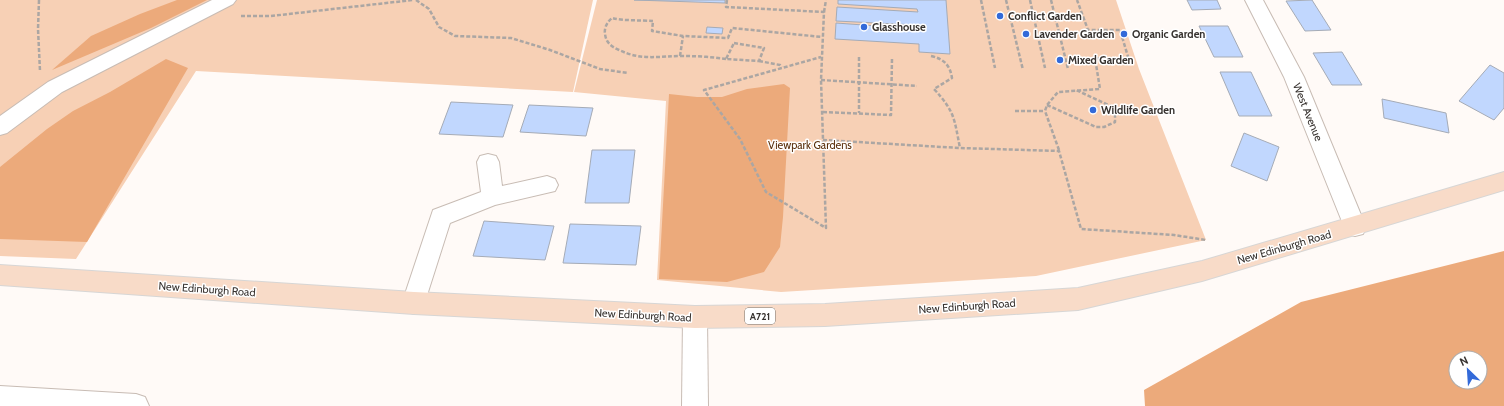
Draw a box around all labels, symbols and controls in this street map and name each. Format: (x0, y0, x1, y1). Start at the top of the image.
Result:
place label: Conflict Garden (1008, 9, 1082, 23)
marker: Conflict Garden (995, 11, 1005, 21)
place label: Glasshouse (872, 20, 926, 34)
marker: Glasshouse (859, 22, 869, 32)
place label: Lavender Garden (1034, 27, 1114, 41)
place label: Organic Garden (1132, 27, 1205, 41)
marker: Lavender Garden (1021, 29, 1031, 39)
marker: Organic Garden (1119, 29, 1129, 39)
place label: Mixed Garden (1068, 53, 1134, 67)
marker: Mixed Garden (1055, 55, 1065, 65)
street label: West Avenue (1290, 81, 1326, 143)
place label: Wildlife Garden (1101, 103, 1175, 117)
marker: Wildlife Garden (1088, 105, 1098, 115)
park label: Viewpark Gardens (768, 138, 852, 152)
street label: New Edinburgh Road (1235, 227, 1333, 267)
street label: New Edinburgh Road (158, 279, 256, 299)
street label: New Edinburgh Road (918, 296, 1016, 316)
street label: New Edinburgh Road (594, 305, 692, 325)
road number: A721 (745, 308, 775, 324)
north arrow (1448, 350, 1488, 390)
text: N (1457, 353, 1470, 369)

